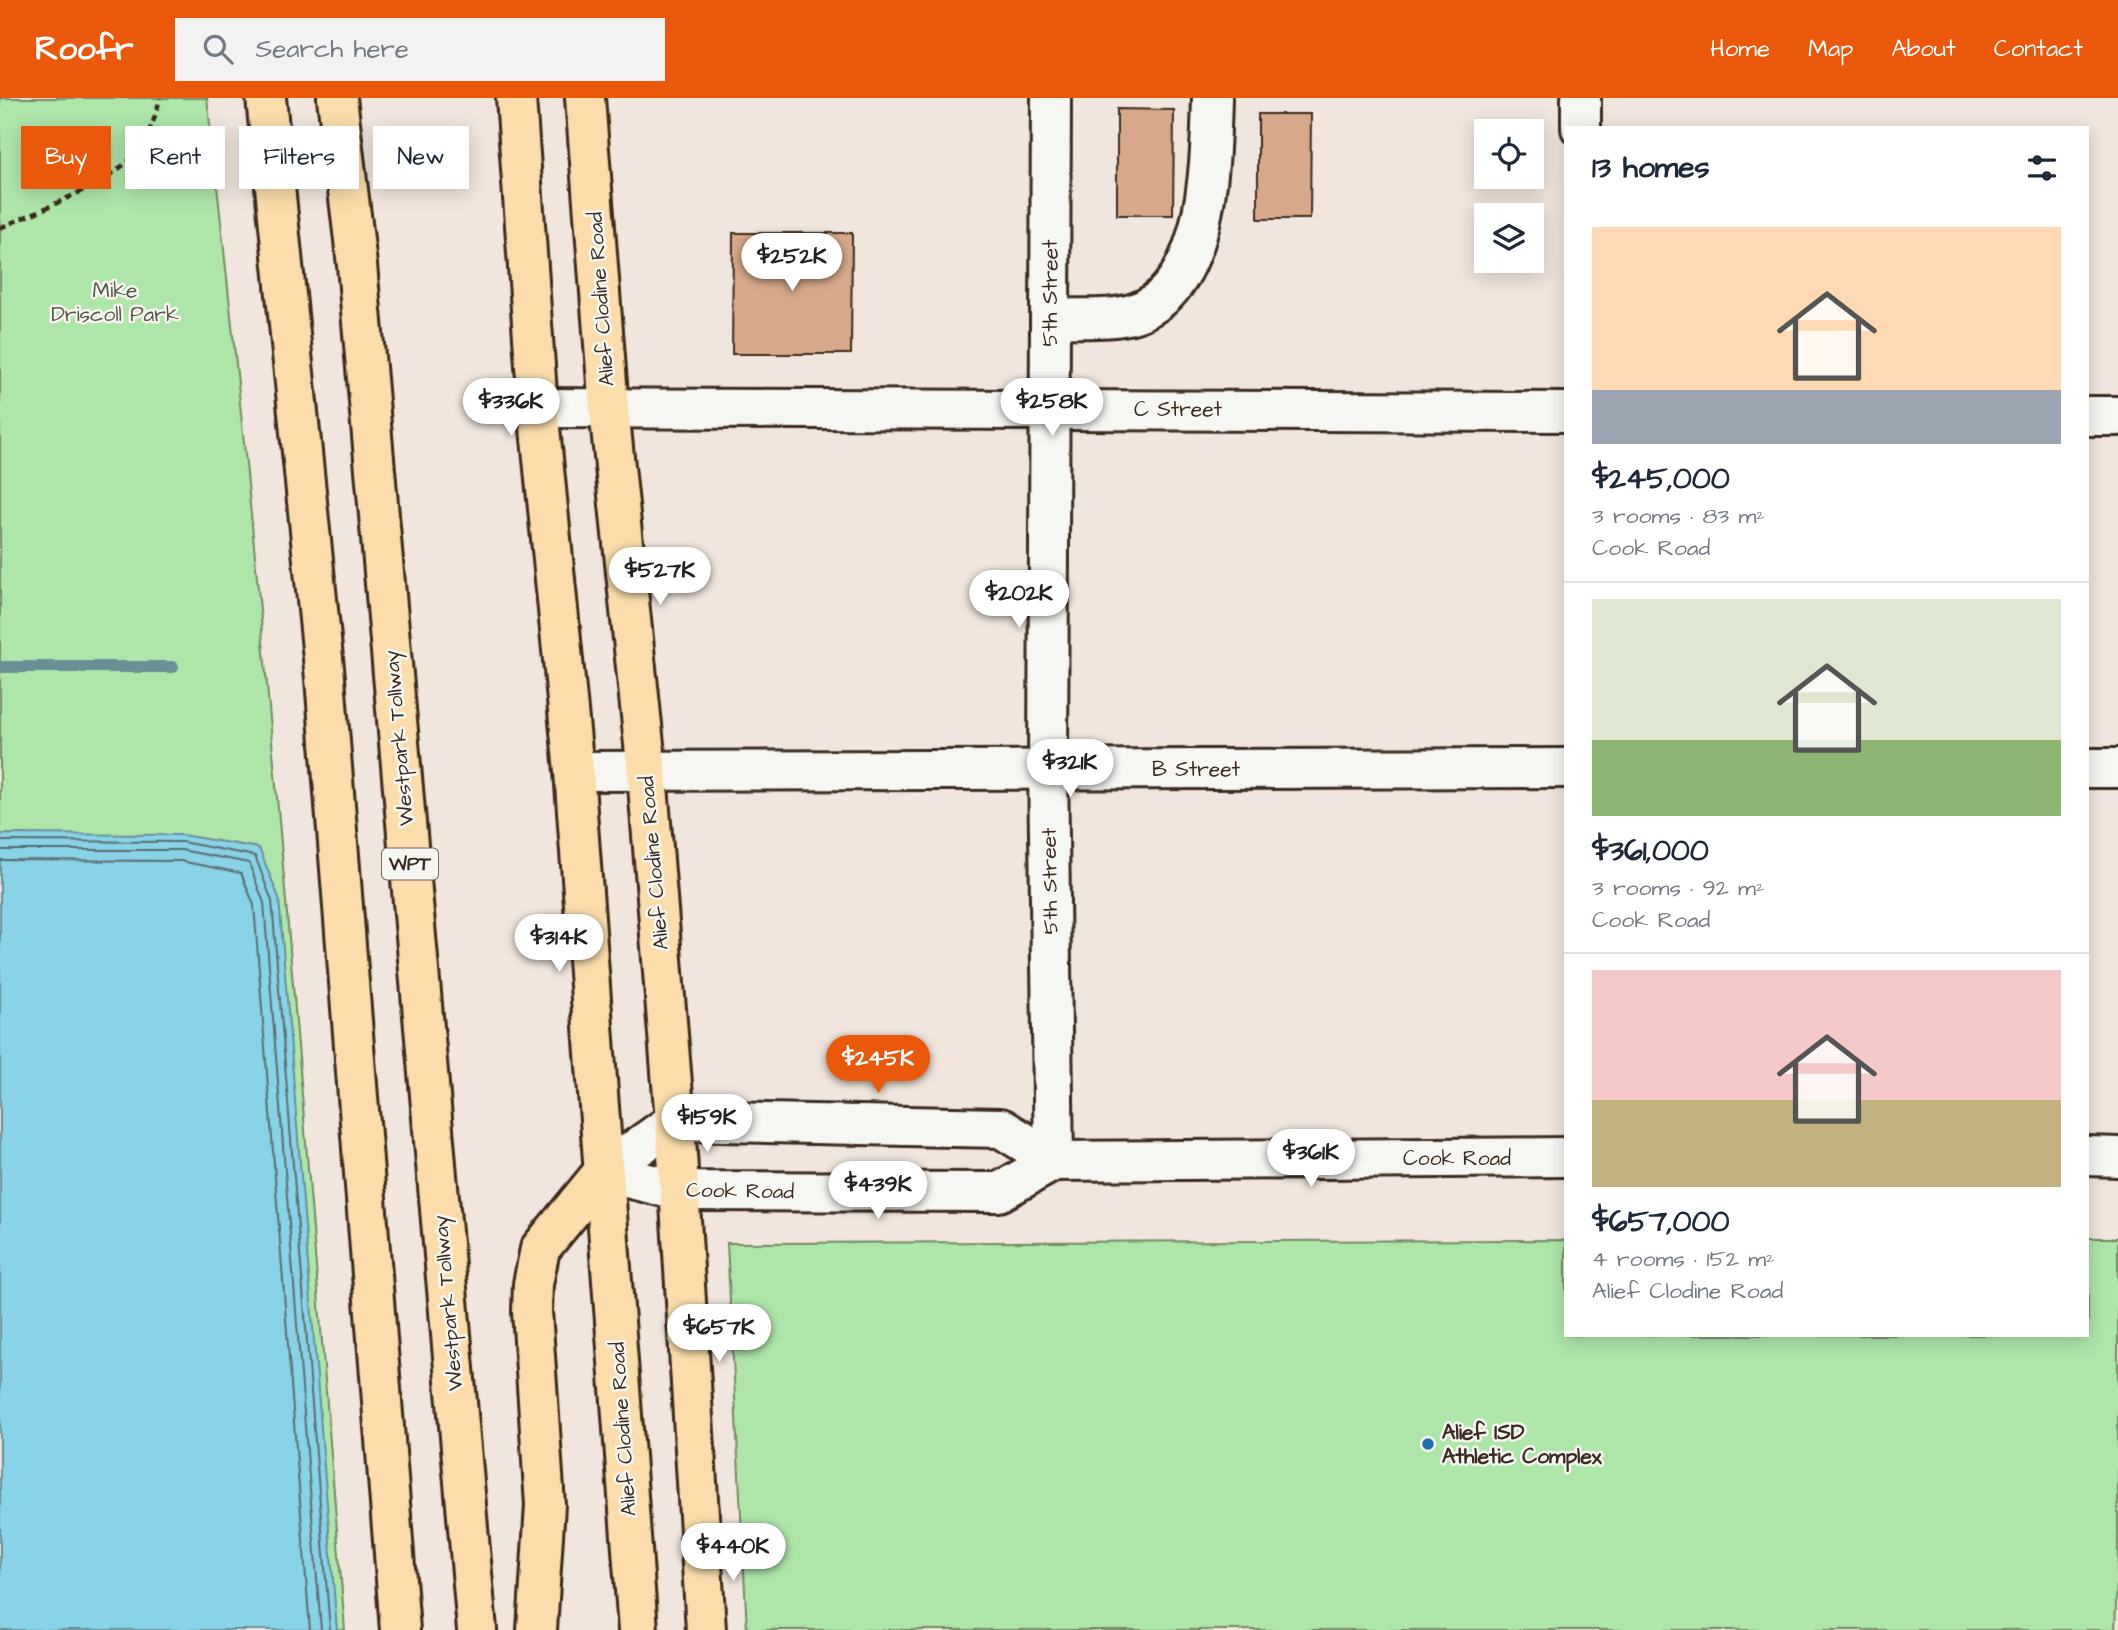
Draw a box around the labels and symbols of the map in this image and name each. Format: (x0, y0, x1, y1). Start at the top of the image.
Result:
street label: Alief Clodine Road (580, 211, 622, 387)
pin: $252K (743, 234, 841, 293)
street label: 5th Street (1036, 239, 1065, 346)
park label: Mike Driscoll Park (51, 276, 179, 329)
pin: $336K (462, 378, 560, 438)
pin: $258K (1003, 378, 1101, 438)
street label: C Street (1134, 395, 1223, 424)
pin: $527K (611, 547, 709, 607)
pin: $202K (970, 570, 1068, 630)
street label: Westpark Tollway (377, 648, 423, 827)
pin: $321K (1021, 740, 1119, 799)
street label: B Street (1152, 755, 1241, 784)
street label: Alief Clodine Road (632, 775, 676, 951)
street label: 5th Street (1035, 827, 1065, 935)
road number: WPT (382, 848, 438, 880)
pin: $314K (510, 914, 608, 974)
pin: $245K (829, 1035, 927, 1095)
pin: $159K (658, 1094, 756, 1154)
pin: $361K (1262, 1130, 1360, 1189)
street label: Cook Road (1403, 1144, 1511, 1173)
pin: $439K (829, 1162, 927, 1221)
street label: Cook Road (686, 1176, 794, 1206)
street label: Westpark Tollway (426, 1213, 472, 1392)
pin: $657K (670, 1304, 768, 1364)
street label: Alief Clodine Road (602, 1341, 644, 1517)
place label: Alief ISD Athletic Complex (1442, 1418, 1603, 1472)
marker: Alief ISD Athletic Complex (1420, 1436, 1436, 1452)
pin: $440K (684, 1524, 782, 1583)

